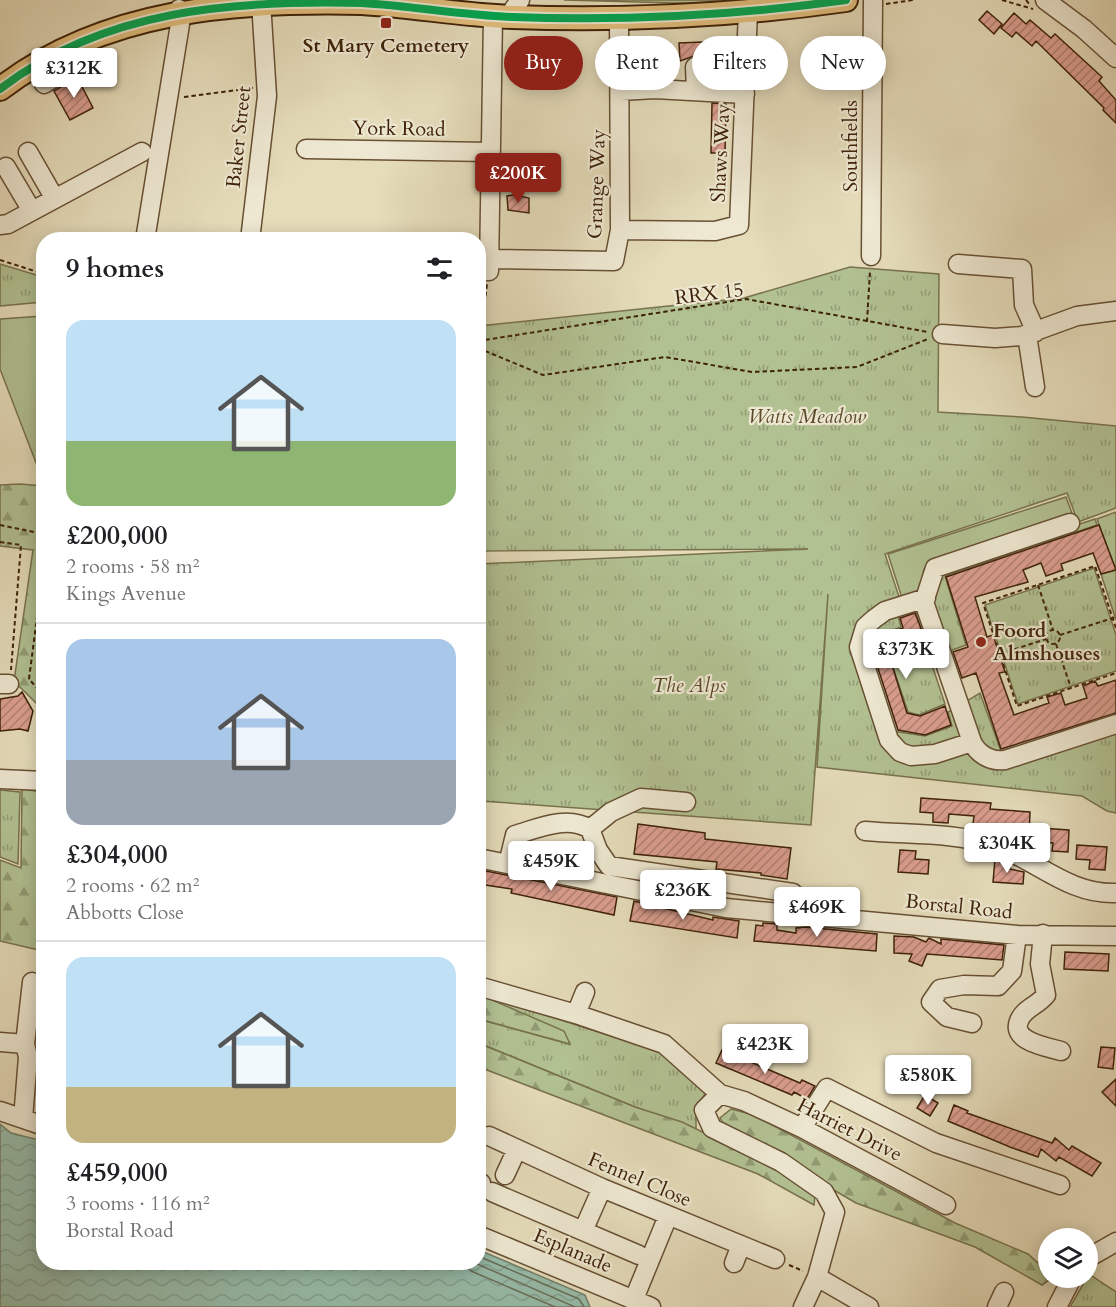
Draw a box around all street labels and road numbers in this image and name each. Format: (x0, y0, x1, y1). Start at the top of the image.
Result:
street label: Baker Street (220, 84, 257, 190)
street label: Southfields (837, 100, 864, 192)
street label: Shaws Way (704, 102, 737, 203)
street label: York Road (352, 114, 446, 143)
street label: Grange Way (581, 128, 612, 240)
street label: RRX 15 (673, 276, 745, 311)
street label: Borstal Road (904, 887, 1014, 926)
street label: Harriet Drive (793, 1091, 907, 1168)
street label: Fennel Close (584, 1146, 696, 1213)
street label: Esplanade (529, 1222, 616, 1279)

